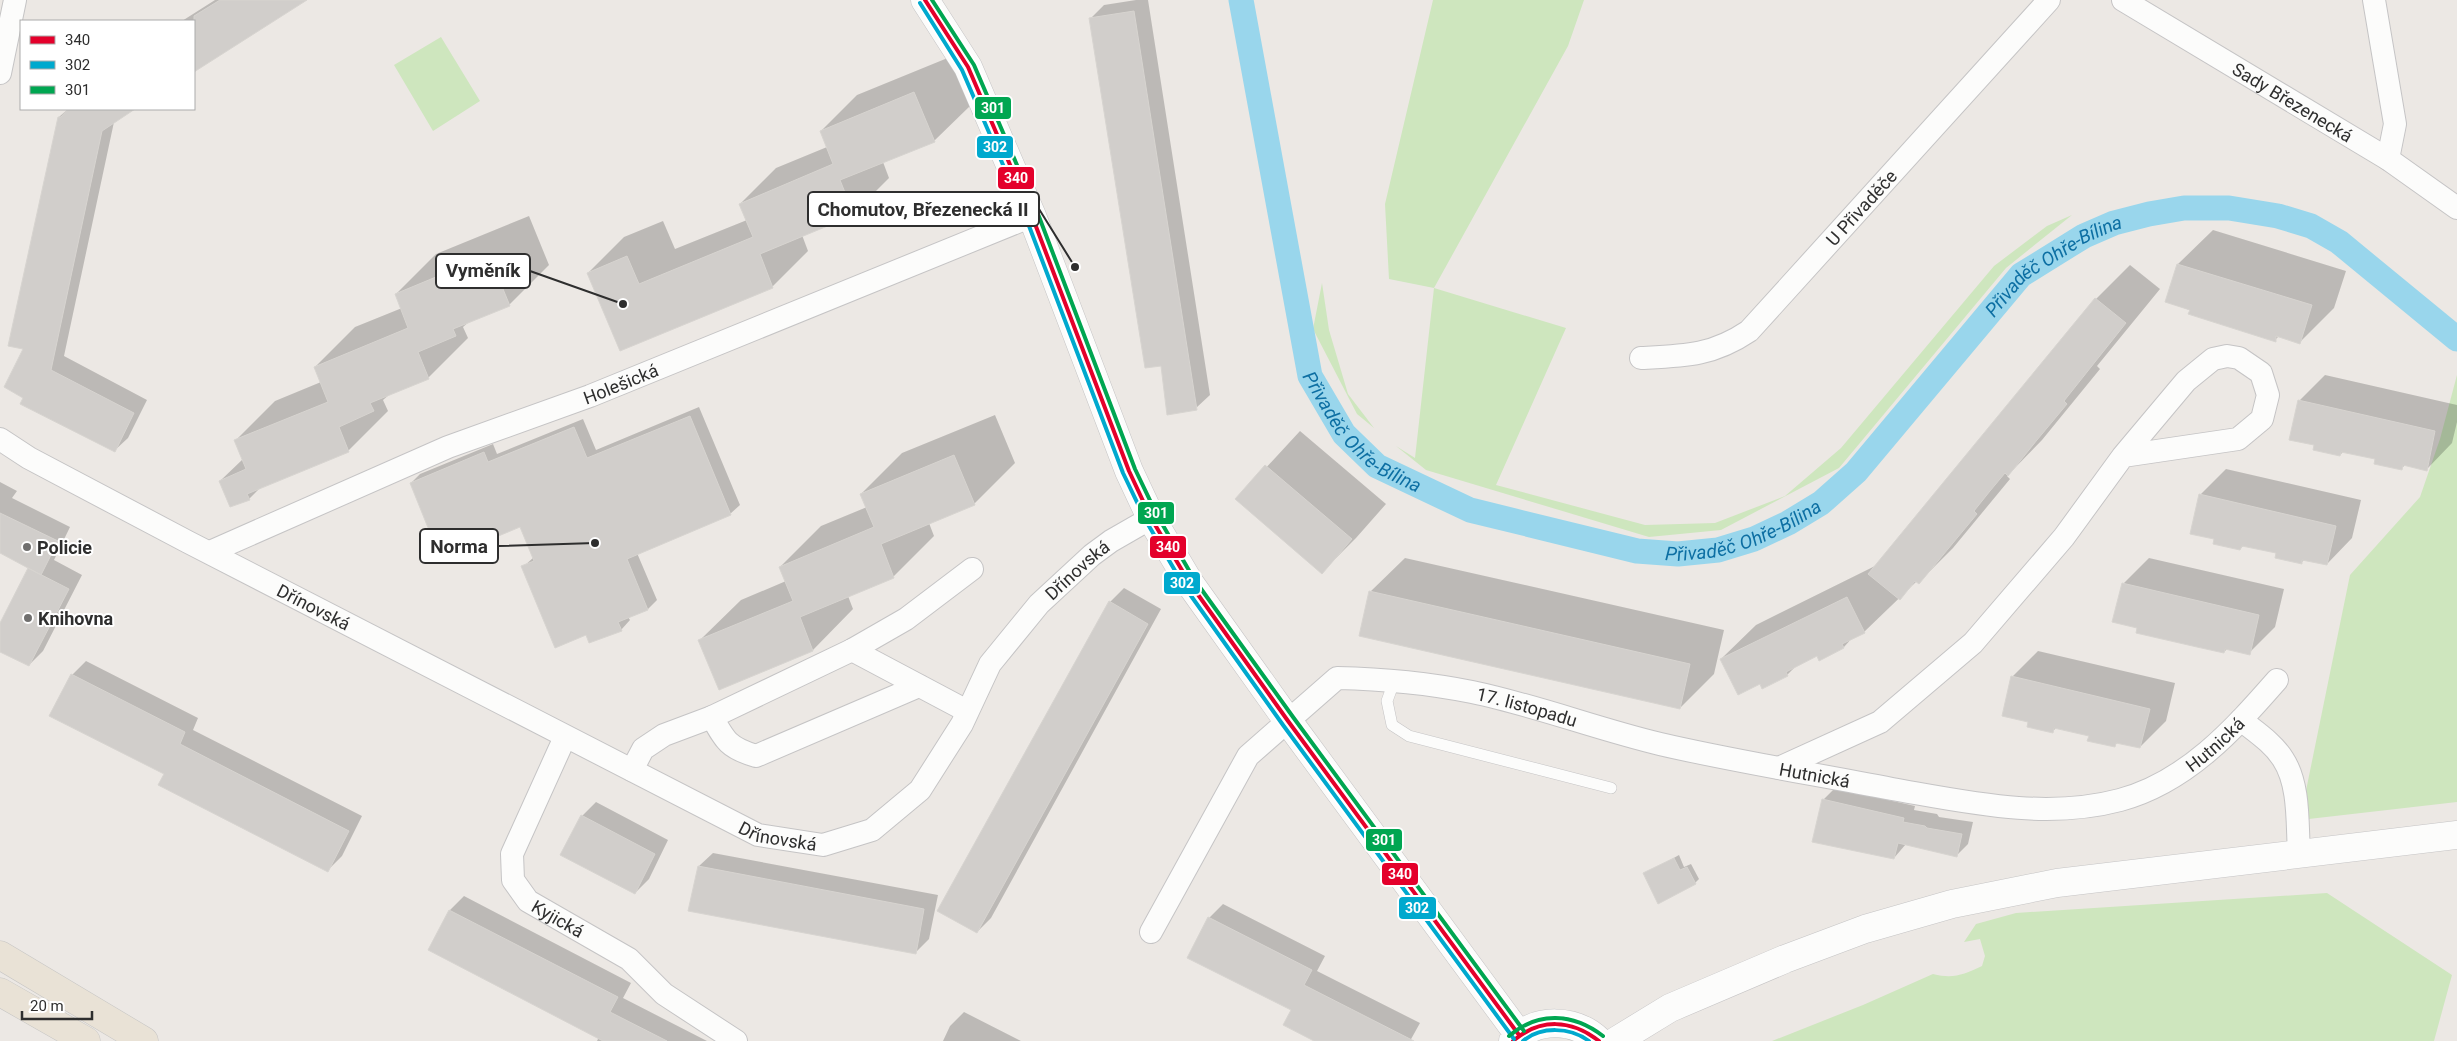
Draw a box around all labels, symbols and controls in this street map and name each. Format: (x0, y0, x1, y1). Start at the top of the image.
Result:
legend (20, 20, 195, 110)
text: 340 (65, 31, 90, 49)
text: 302 (65, 56, 90, 74)
street label: Sady Březenecká (2229, 58, 2357, 146)
text: 301 (65, 81, 90, 99)
line badge: 301 (974, 96, 1012, 120)
text: 301 (981, 100, 1005, 116)
line badge: 302 (976, 135, 1014, 159)
text: 302 (983, 139, 1007, 155)
street label: U Přivaděče (1821, 165, 1901, 250)
line badge: 340 (997, 166, 1035, 190)
text: 340 (1004, 170, 1028, 186)
callout: Chomutov, Březenecká II (808, 192, 1039, 226)
text: Chomutov, Březenecká II (817, 198, 1029, 221)
water label: Přivaděč Ohře-Bílina (1980, 210, 2124, 321)
callout: Vyměník (436, 254, 530, 288)
text: Vyměník (446, 259, 521, 282)
street label: Holešická (580, 359, 661, 408)
water label: Přivaděč Ohře-Bílina (1298, 367, 1425, 497)
water label: Přivaděč Ohře-Bílina (1664, 494, 1825, 566)
line badge: 301 (1137, 501, 1175, 525)
text: 301 (1144, 505, 1168, 521)
callout: Norma (420, 529, 498, 563)
text: Norma (430, 535, 488, 558)
street label: Dřínovská (1040, 535, 1113, 604)
line badge: 340 (1149, 535, 1187, 559)
place label: Policie (37, 537, 92, 558)
text: 340 (1156, 539, 1180, 555)
marker: Policie (21, 541, 33, 553)
line badge: 302 (1163, 571, 1201, 595)
text: 302 (1170, 575, 1194, 591)
street label: Dřínovská (274, 579, 354, 634)
place label: Knihovna (38, 608, 114, 629)
marker: Knihovna (22, 612, 34, 624)
street label: 17. listopadu (1475, 683, 1580, 731)
street label: Hutnická (2181, 713, 2248, 776)
street label: Hutnická (1778, 758, 1852, 791)
street label: Dřínovská (735, 816, 818, 854)
line badge: 301 (1365, 828, 1403, 852)
text: 301 (1372, 832, 1396, 848)
line badge: 340 (1381, 862, 1419, 886)
text: 340 (1388, 866, 1412, 882)
street label: Kyjická (528, 895, 588, 941)
line badge: 302 (1398, 896, 1437, 920)
text: 302 (1405, 900, 1429, 916)
scale bar (22, 988, 92, 1020)
text: 20 m (30, 997, 64, 1015)

